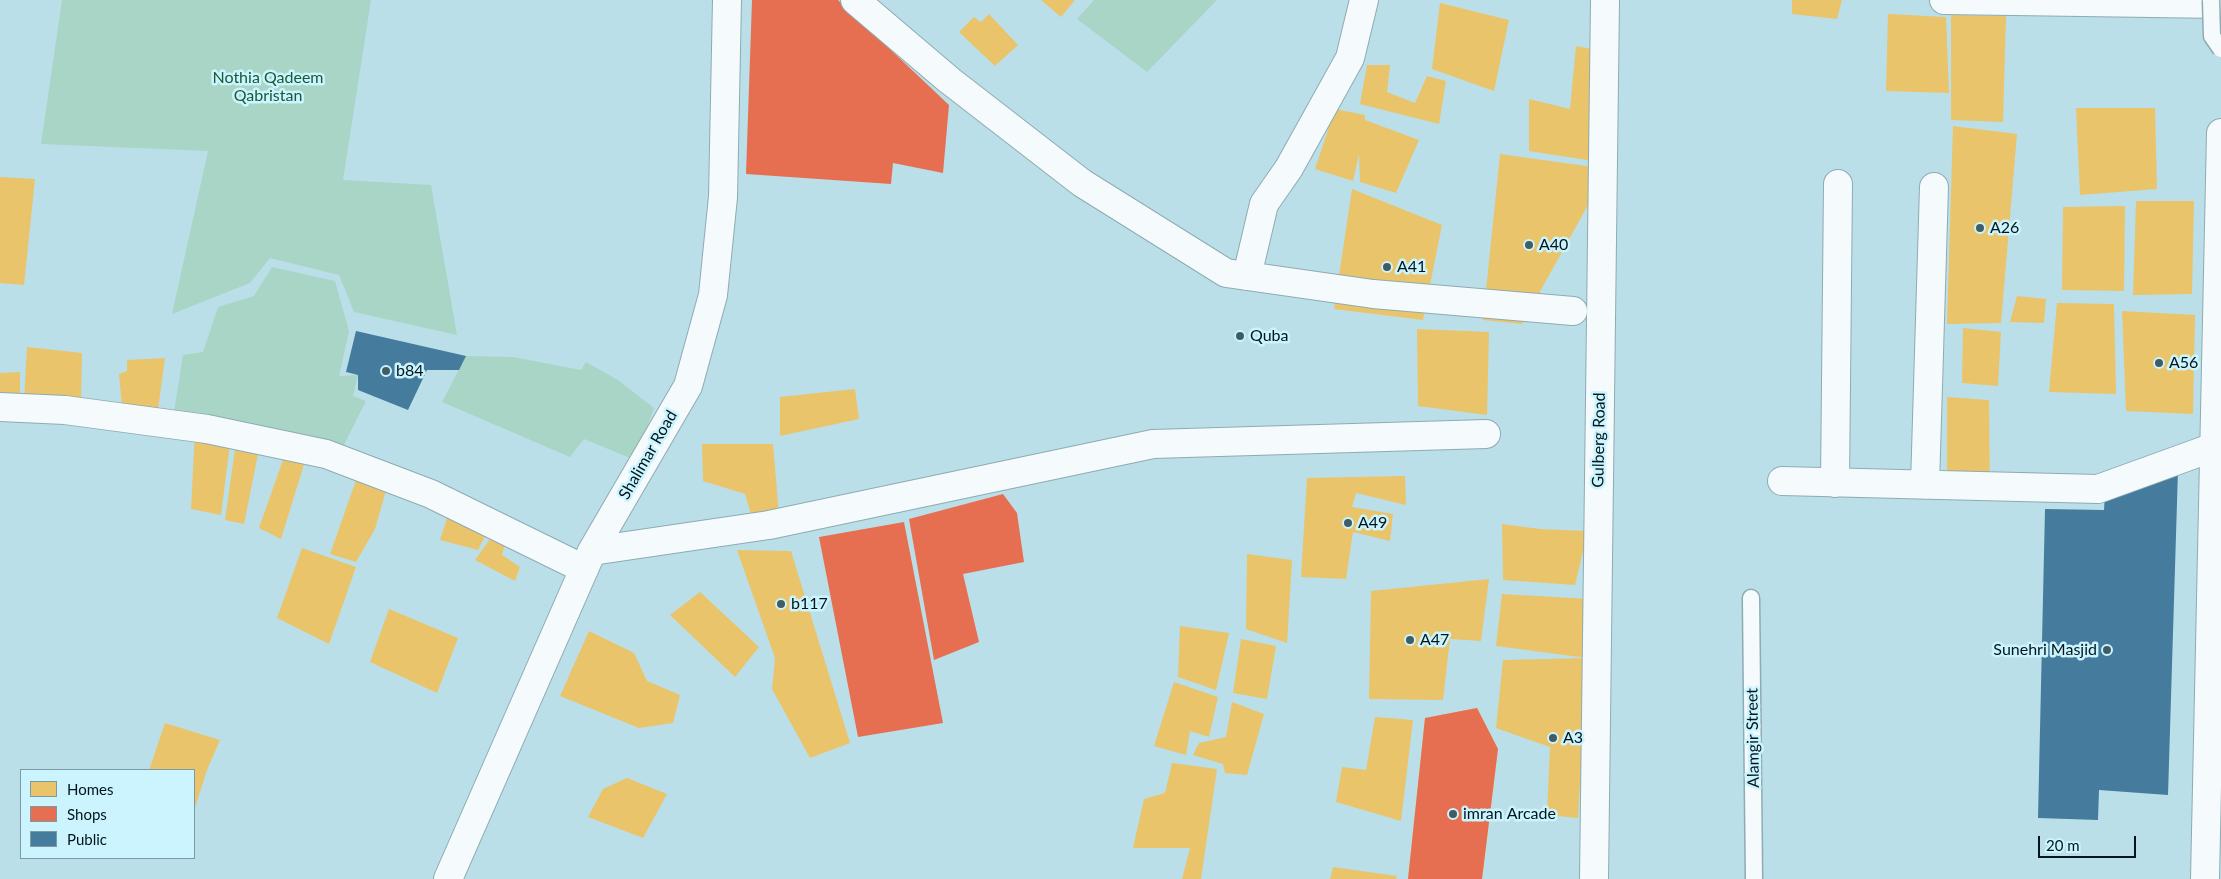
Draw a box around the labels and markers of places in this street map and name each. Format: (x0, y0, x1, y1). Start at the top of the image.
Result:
place label: A26 (1990, 218, 2019, 238)
marker: A26 (1974, 222, 1986, 234)
place label: A40 (1539, 235, 1568, 255)
marker: A40 (1523, 239, 1535, 251)
place label: A41 (1397, 257, 1426, 277)
marker: A41 (1381, 261, 1393, 273)
place label: Quba (1250, 326, 1289, 346)
marker: Quba (1234, 330, 1246, 342)
place label: A56 (2169, 353, 2198, 373)
marker: A56 (2153, 357, 2165, 369)
place label: b84 (396, 361, 424, 381)
marker: b84 (380, 365, 392, 377)
place label: A49 (1358, 513, 1387, 533)
marker: A49 (1342, 517, 1354, 529)
place label: b117 (791, 594, 828, 614)
marker: b117 (775, 598, 787, 610)
place label: A47 (1420, 630, 1449, 650)
marker: A47 (1404, 634, 1416, 646)
place label: Sunehri Masjid (1993, 640, 2097, 660)
marker: Sunehri Masjid (2101, 644, 2113, 656)
place label: A3 (1563, 728, 1583, 748)
marker: A3 (1547, 732, 1559, 744)
place label: imran Arcade (1463, 804, 1556, 824)
marker: imran Arcade (1447, 808, 1459, 820)

